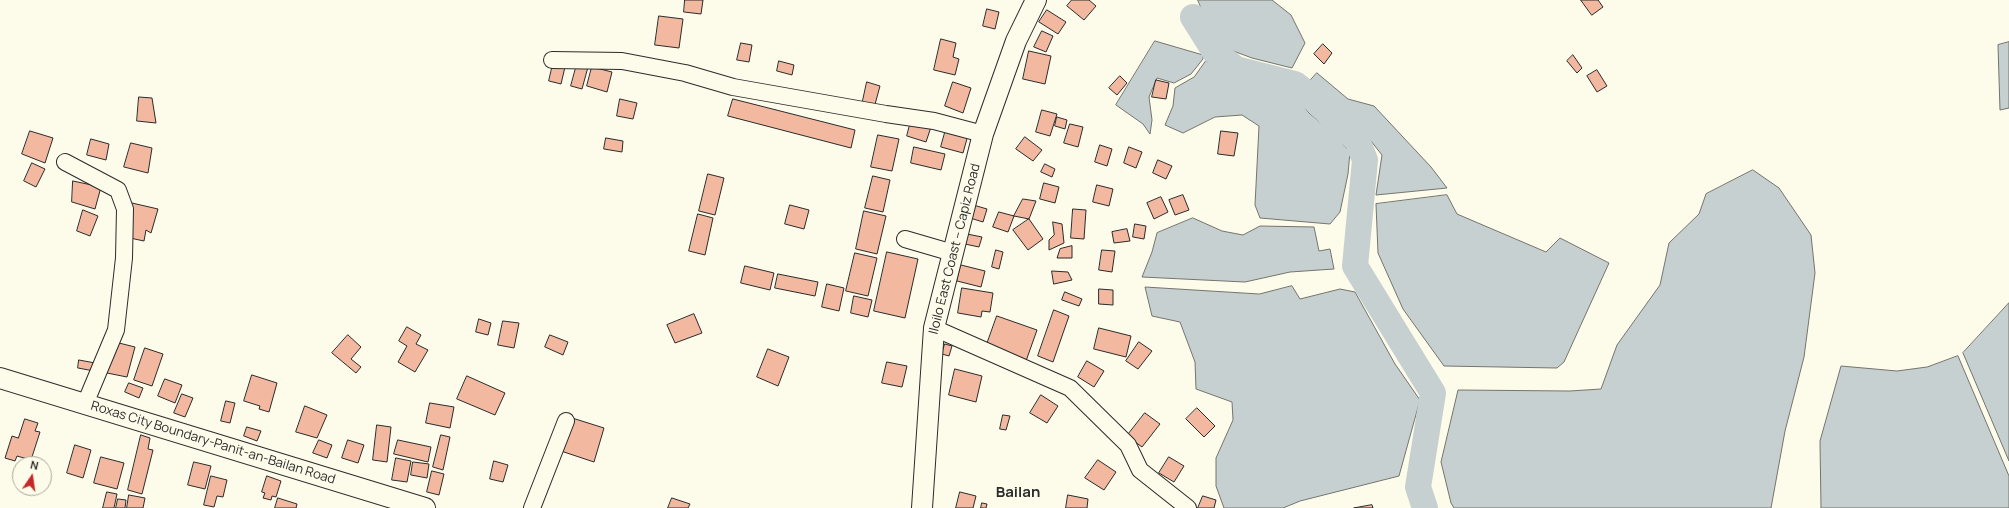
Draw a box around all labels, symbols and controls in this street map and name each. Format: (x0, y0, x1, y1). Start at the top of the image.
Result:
street label: Iloilo East Coast – Capiz Road (926, 162, 984, 336)
street label: Roxas City Boundary-Panit-an-Bailan Road (89, 398, 337, 488)
north arrow (12, 456, 52, 496)
text: N (29, 457, 40, 473)
district label: Bailan (996, 484, 1040, 502)

